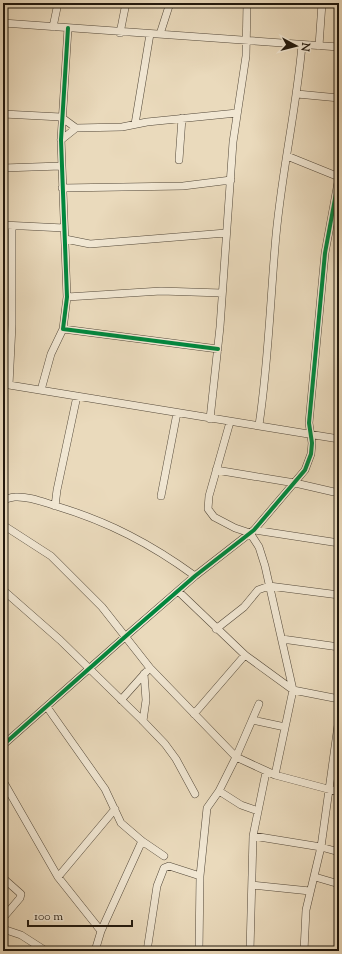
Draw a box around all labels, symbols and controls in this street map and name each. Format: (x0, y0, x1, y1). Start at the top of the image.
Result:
north arrow (276, 26, 316, 66)
text: N (296, 41, 314, 53)
scale bar (28, 902, 132, 928)
text: 100 m (34, 908, 63, 926)

